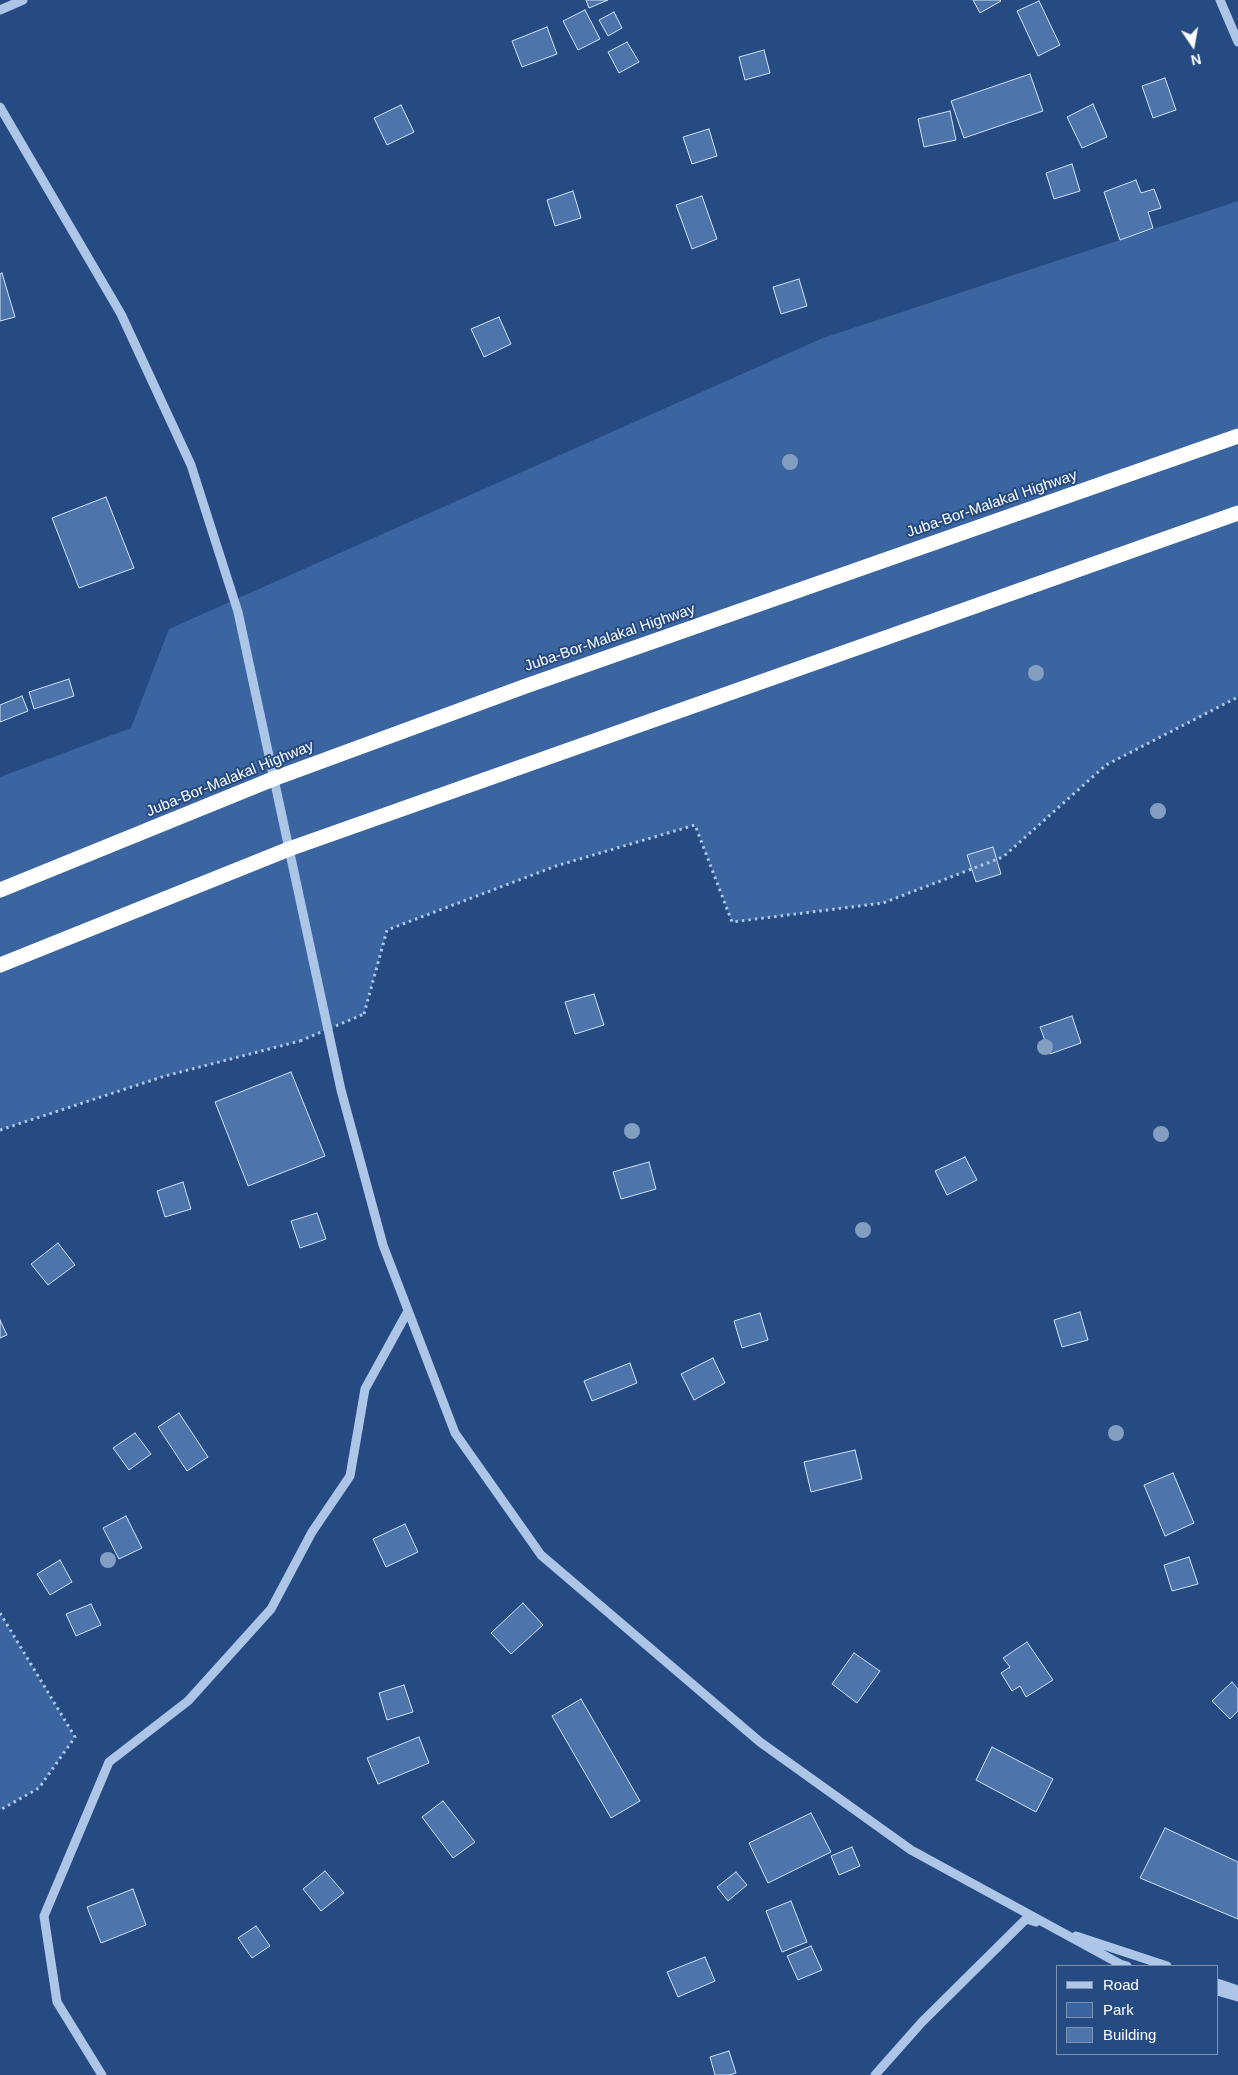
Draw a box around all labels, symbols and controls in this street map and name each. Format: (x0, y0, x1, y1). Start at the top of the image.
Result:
north arrow (1168, 20, 1218, 70)
text: N (1190, 51, 1203, 69)
street label: Juba-Bor-Malakal Highway (904, 466, 1080, 542)
street label: Juba-Bor-Malakal Highway (522, 600, 698, 676)
street label: Juba-Bor-Malakal Highway (144, 737, 316, 821)
legend (1056, 1965, 1218, 2055)
text: Road (1103, 1976, 1139, 1993)
text: Park (1103, 2001, 1134, 2018)
text: Building (1103, 2026, 1156, 2043)

